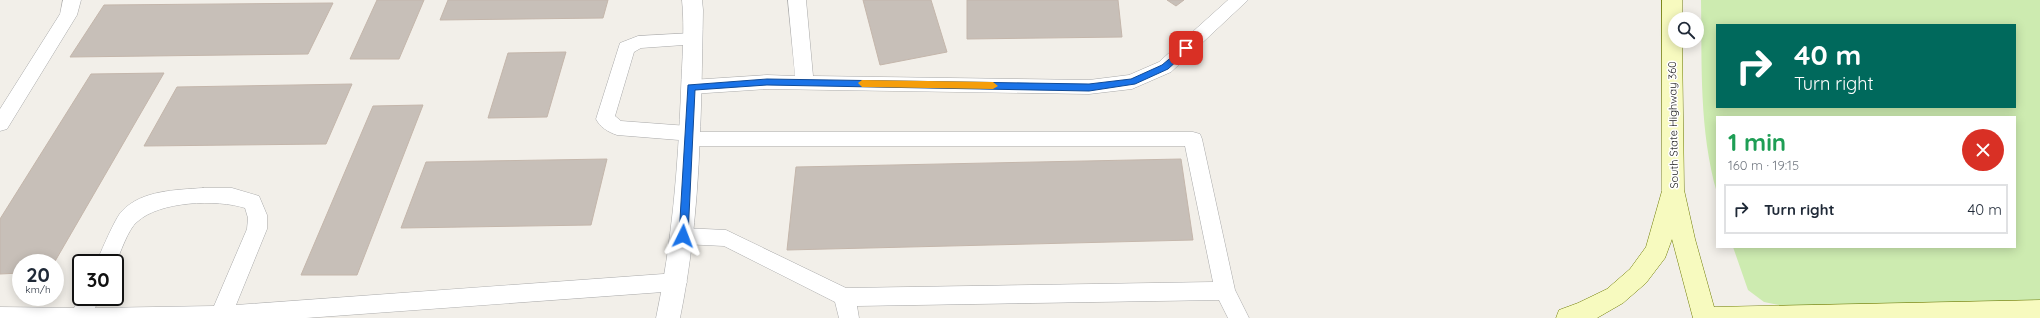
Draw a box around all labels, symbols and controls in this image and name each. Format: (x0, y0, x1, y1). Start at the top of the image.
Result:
map controls (1668, 12, 1704, 48)
button: search (1668, 12, 1704, 48)
pin (1169, 31, 1203, 65)
icon: arrive (1175, 37, 1197, 59)
text: 40 m (1794, 37, 1861, 72)
icon: right (1728, 40, 1780, 92)
street label: South State Highway 360 (1665, 61, 1681, 189)
text: Turn right (1794, 72, 1874, 95)
text: 1 min (1728, 127, 1786, 157)
button: close (1962, 129, 2004, 171)
text: 160 m · 19:15 (1728, 157, 1799, 173)
icon: right (1730, 198, 1752, 220)
text: Turn right (1764, 200, 1835, 219)
text: 40 m (1967, 200, 2002, 219)
position arrow (662, 215, 704, 257)
speed limit sign: 30 (72, 254, 124, 306)
text: 20 (26, 262, 50, 287)
text: km/h (25, 283, 51, 296)

